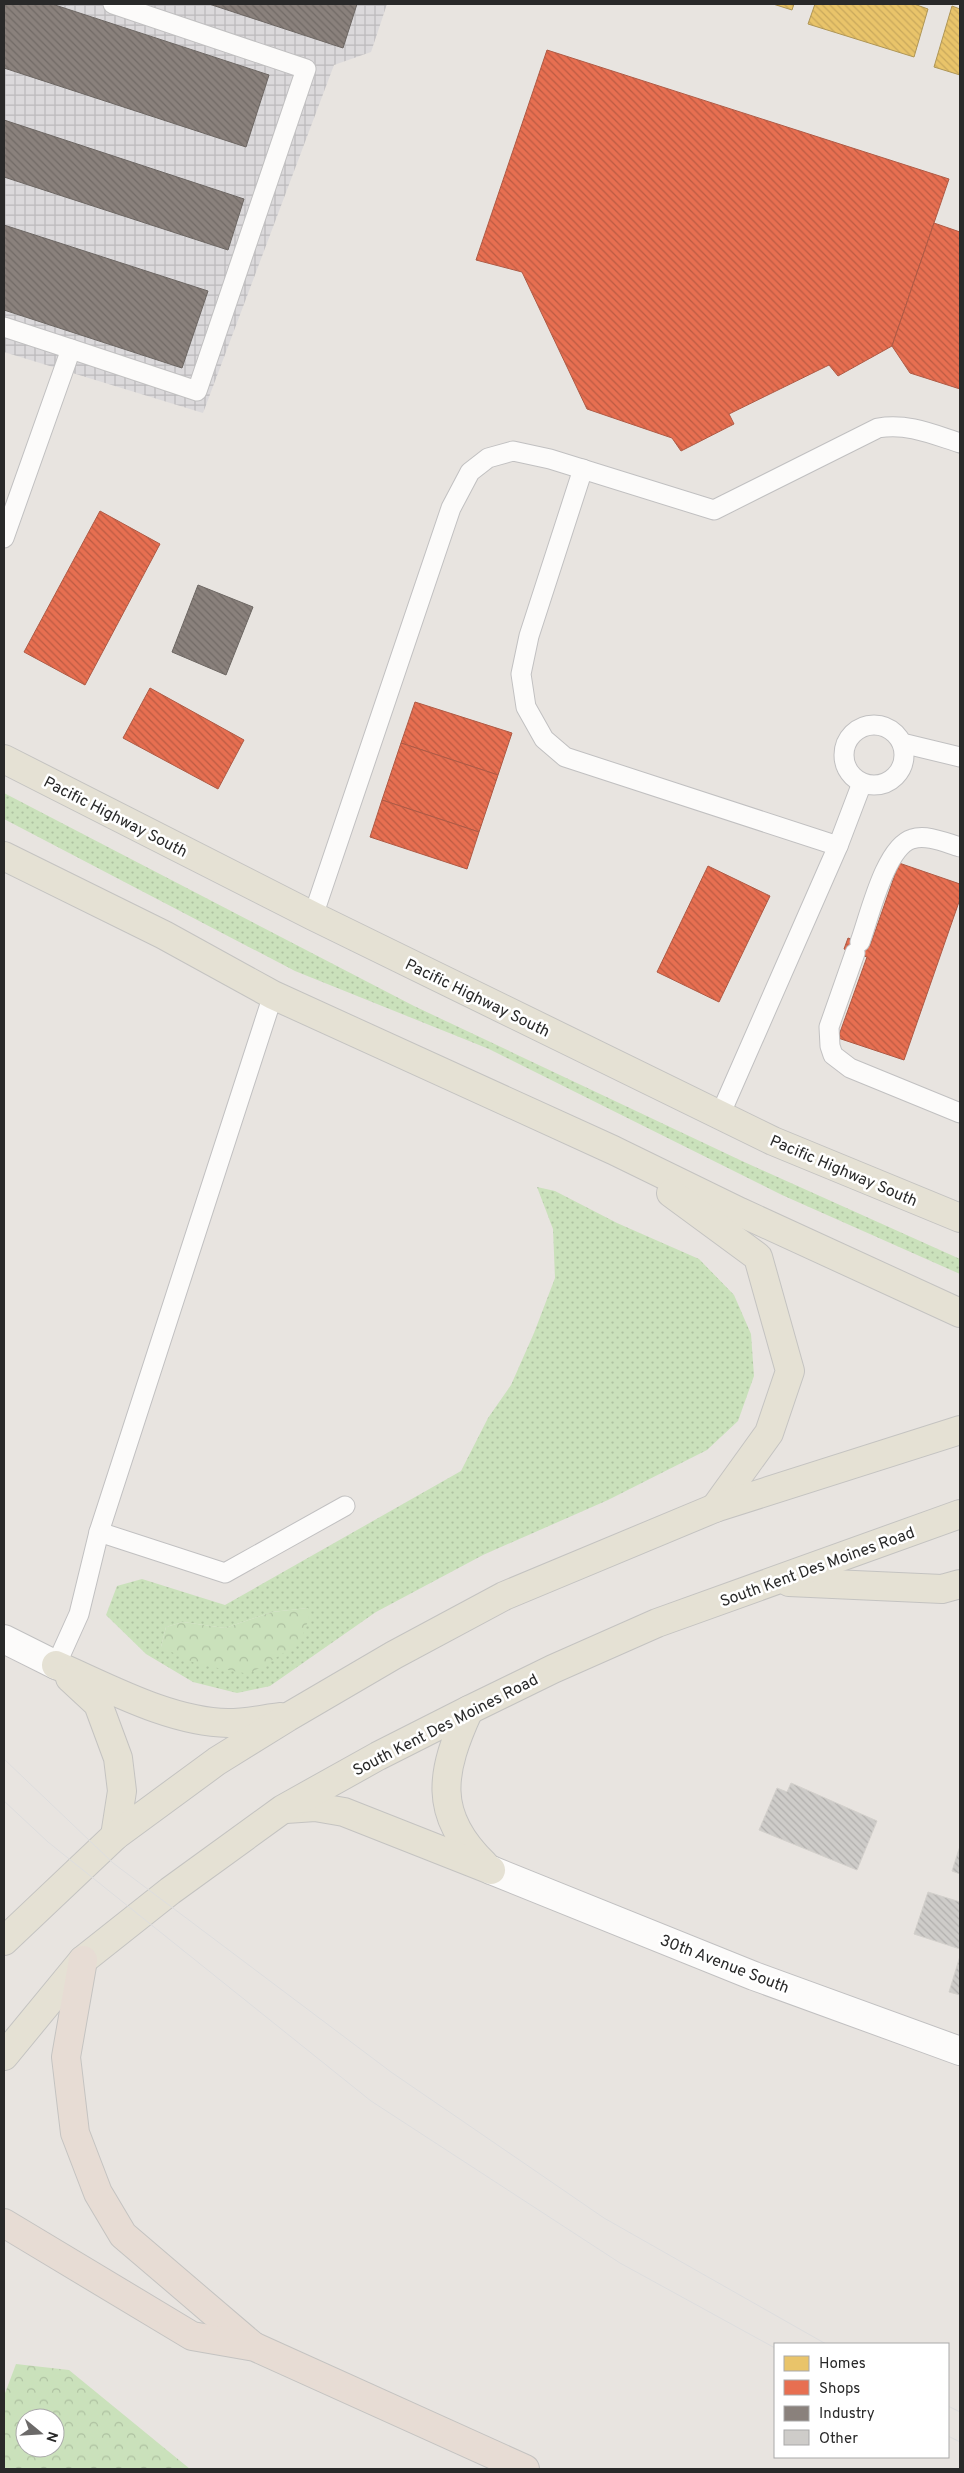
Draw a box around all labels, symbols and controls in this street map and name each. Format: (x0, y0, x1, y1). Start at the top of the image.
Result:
street label: Pacific Highway South (40, 773, 190, 863)
street label: Pacific Highway South (401, 955, 553, 1043)
street label: Pacific Highway South (766, 1132, 920, 1212)
street label: South Kent Des Moines Road (718, 1523, 918, 1612)
street label: South Kent Des Moines Road (350, 1670, 542, 1781)
street label: 30th Avenue South (657, 1931, 792, 1999)
legend (774, 2343, 949, 2458)
text: Homes (819, 2355, 866, 2374)
text: Shops (819, 2380, 860, 2399)
text: Industry (819, 2405, 875, 2424)
north arrow (15, 2408, 65, 2458)
text: N (41, 2429, 61, 2444)
text: Other (819, 2430, 858, 2449)

